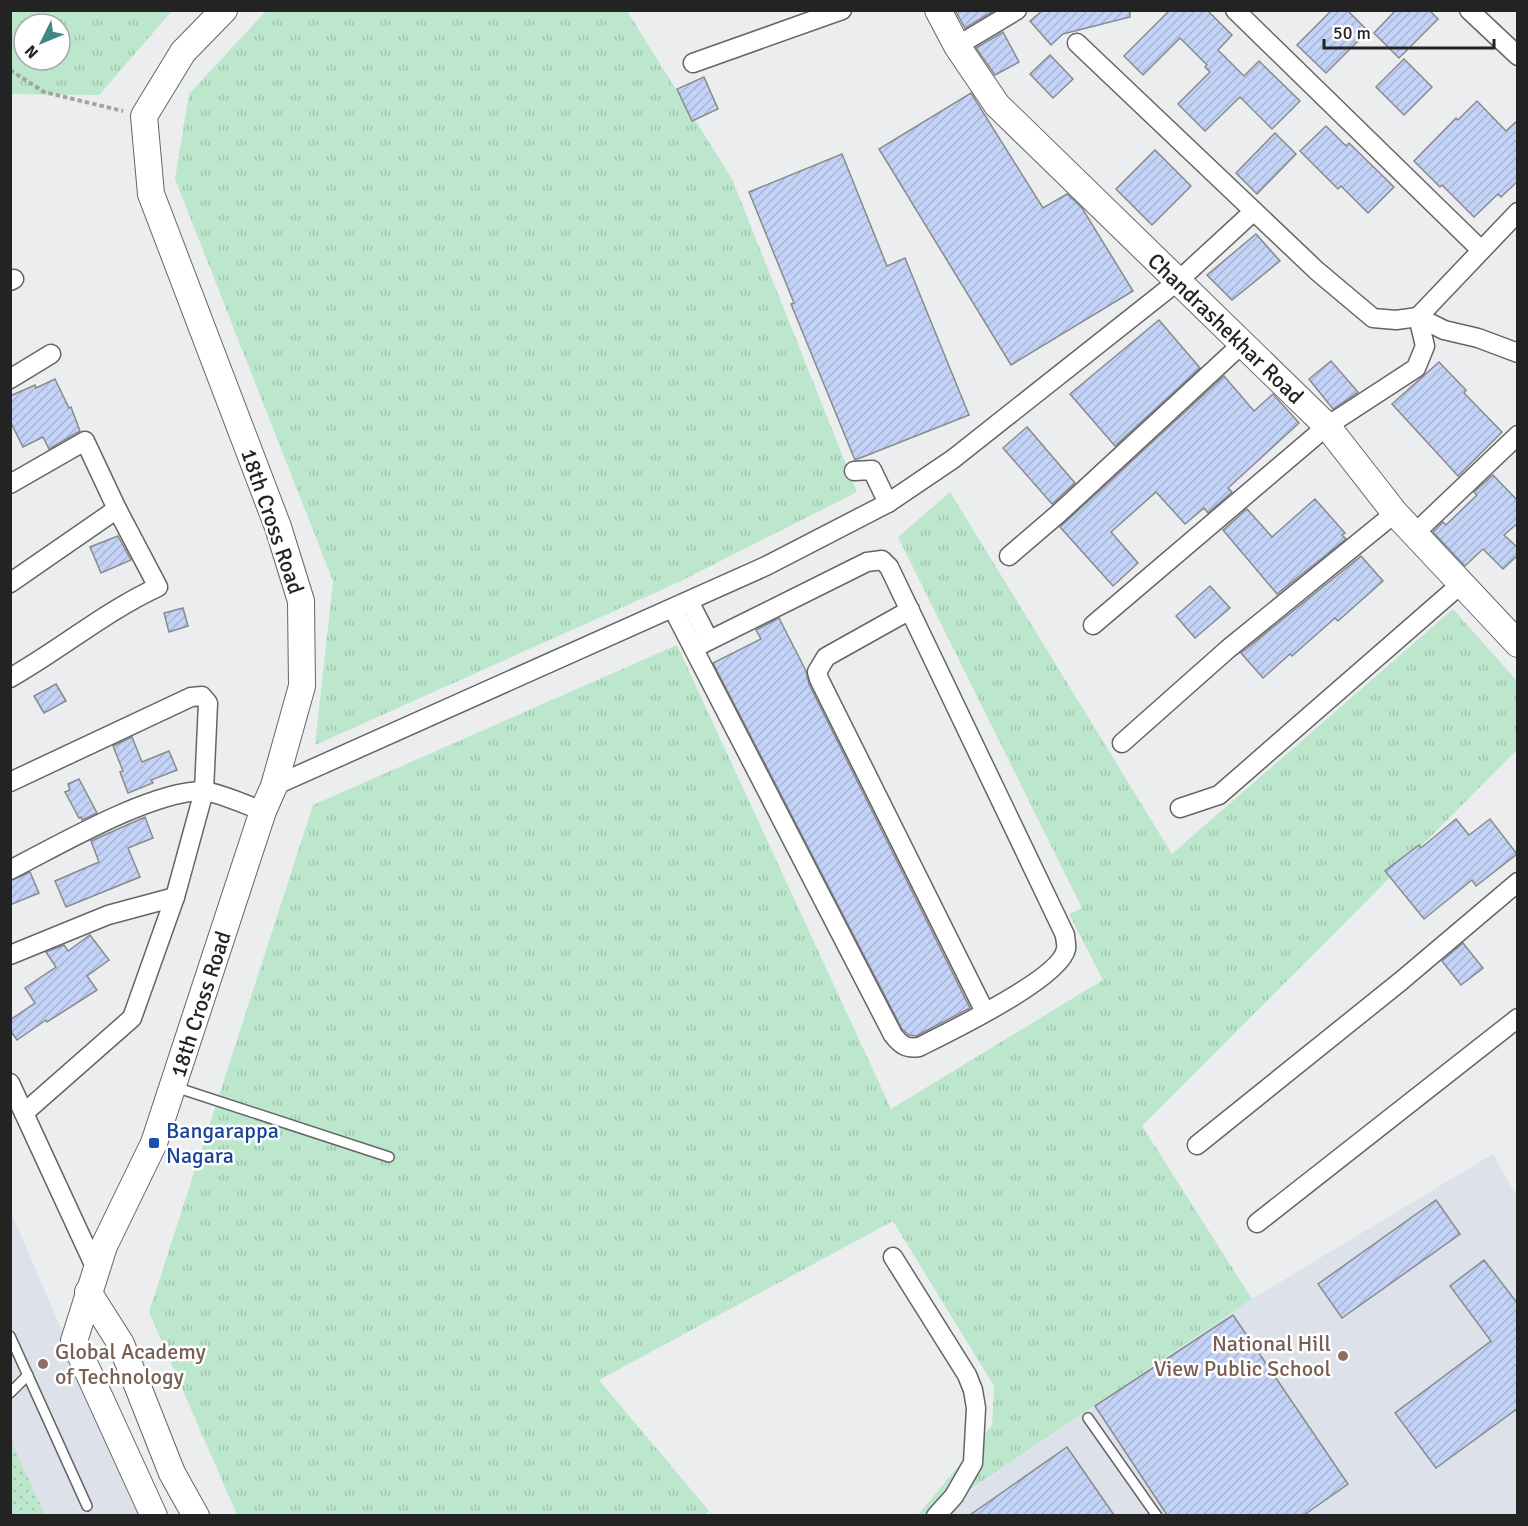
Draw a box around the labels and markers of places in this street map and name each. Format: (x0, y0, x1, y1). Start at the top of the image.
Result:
place label: Bangarappa Nagara (166, 1117, 279, 1169)
marker: Bangarappa Nagara (147, 1136, 161, 1150)
place label: National Hill View Public School (1154, 1330, 1331, 1382)
place label: Global Academy of Technology (55, 1338, 206, 1390)
marker: National Hill View Public School (1336, 1349, 1350, 1363)
marker: Global Academy of Technology (36, 1357, 50, 1371)

